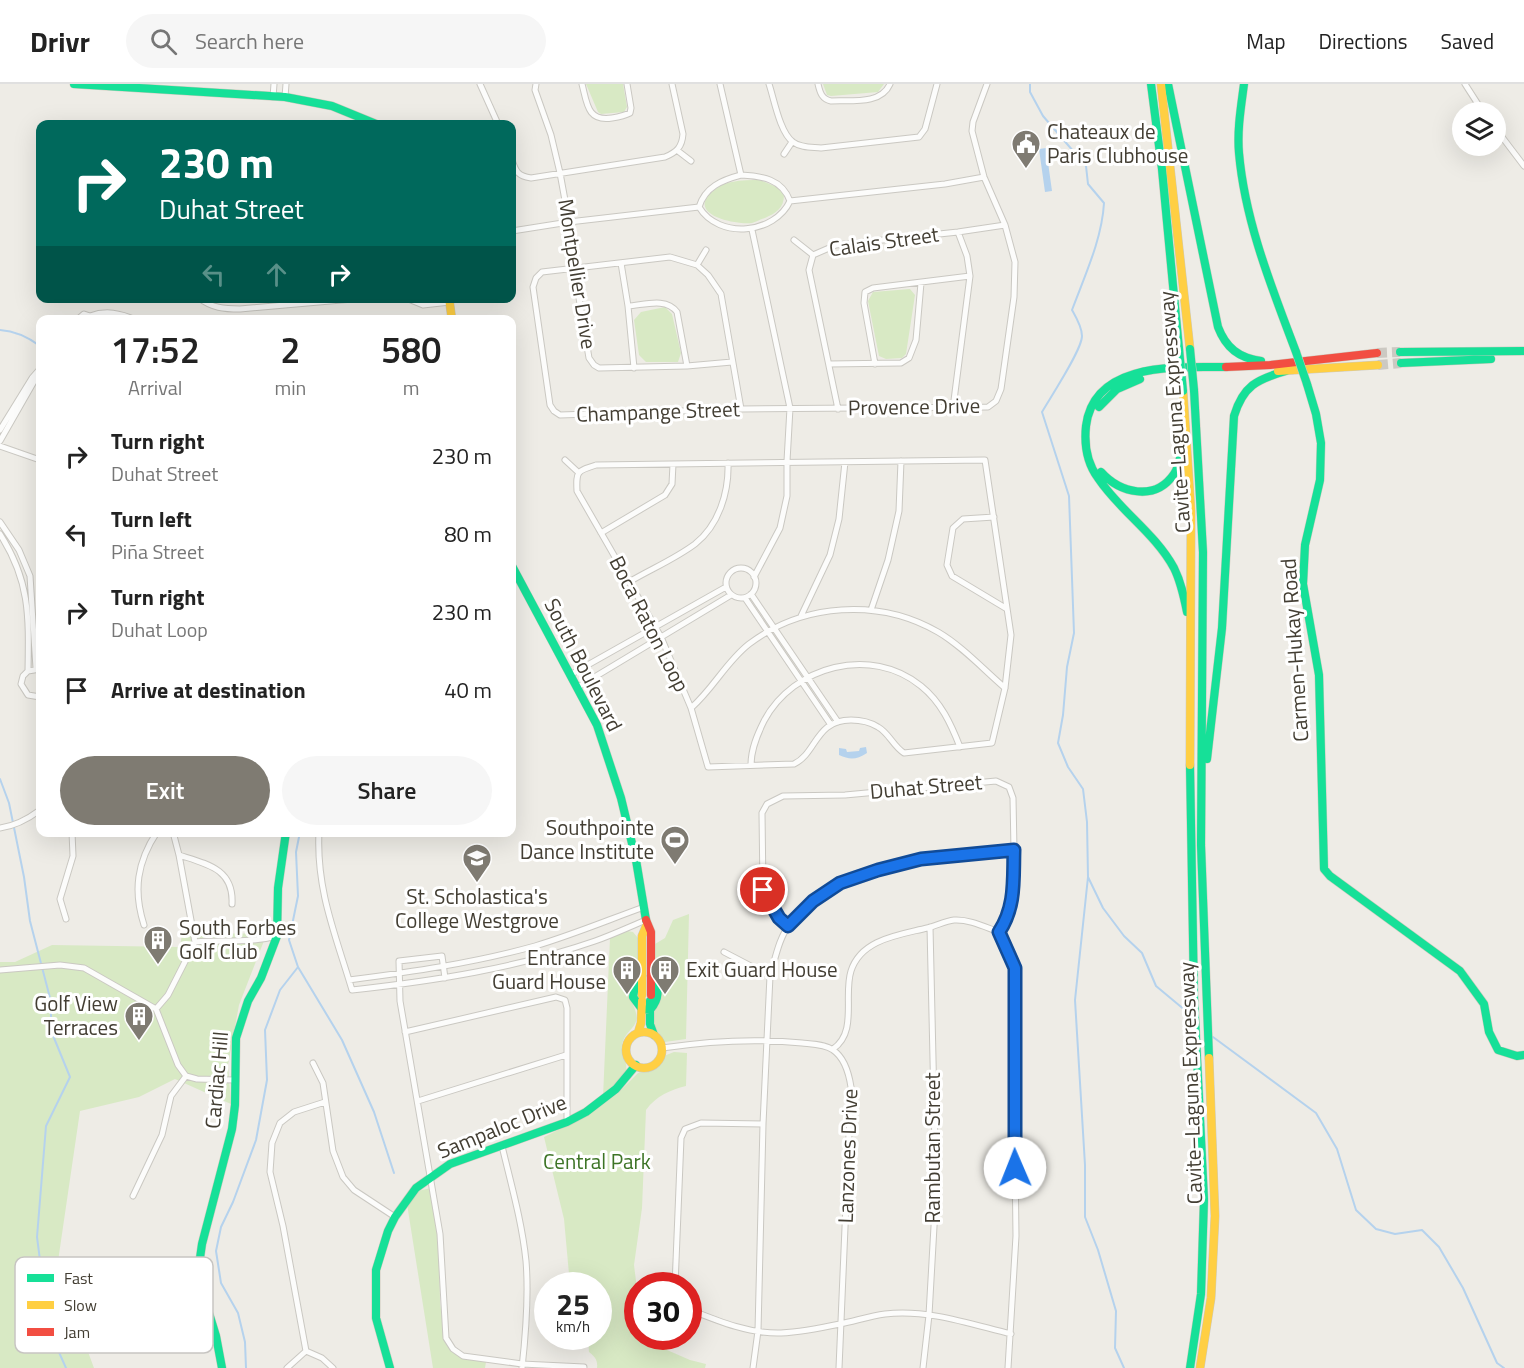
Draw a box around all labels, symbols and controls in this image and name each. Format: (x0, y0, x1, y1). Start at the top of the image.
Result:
search box (126, 14, 546, 68)
text: Drivr (30, 20, 90, 63)
text: Search here (195, 24, 304, 58)
icon: search (147, 25, 180, 58)
text: Map (1246, 25, 1286, 57)
text: Directions (1319, 25, 1408, 57)
text: Saved (1441, 25, 1494, 57)
map controls (1452, 102, 1506, 156)
button: layers (1452, 102, 1506, 156)
place label: Chateaux de Paris Clubhouse (1047, 115, 1188, 171)
public building icon: Chateaux de Paris Clubhouse (1010, 128, 1042, 170)
text: 230 m (159, 130, 274, 194)
icon: right (60, 144, 138, 222)
text: Duhat Street (159, 188, 304, 229)
street label: Montpellier Drive (550, 196, 606, 351)
street label: Calais Street (827, 217, 941, 265)
icon: left (197, 258, 230, 291)
icon: ahead (260, 258, 293, 291)
icon: right (323, 258, 356, 291)
street label: Cavite–Laguna Expressway (1150, 290, 1198, 534)
text: 17:52 (111, 322, 200, 377)
text: 2 (280, 322, 300, 377)
text: 580 (381, 322, 441, 377)
text: Arrival (128, 372, 182, 403)
text: min (274, 372, 306, 403)
text: m (403, 372, 419, 403)
street label: Provence Drive (848, 389, 980, 423)
street label: Champange Street (576, 392, 741, 430)
text: Turn right (111, 424, 205, 458)
text: 230 m (432, 439, 492, 473)
icon: right (60, 440, 93, 473)
text: Duhat Street (111, 458, 218, 489)
text: Turn left (111, 502, 192, 536)
text: 80 m (444, 517, 492, 551)
icon: left (60, 518, 93, 551)
text: Piña Street (111, 536, 204, 567)
street label: Boca Raton Loop (602, 550, 698, 697)
street label: Carmen-Hukay Road (1272, 557, 1316, 743)
text: Turn right (111, 580, 205, 614)
street label: South Boulevard (537, 592, 631, 737)
text: 230 m (432, 595, 492, 629)
icon: right (60, 596, 93, 629)
text: Duhat Loop (111, 614, 208, 645)
text: Arrive at destination (111, 673, 306, 707)
text: 40 m (444, 673, 492, 707)
icon: arrive (60, 674, 93, 707)
button: Exit (60, 756, 270, 825)
button: Share (282, 756, 492, 825)
street label: Duhat Street (868, 765, 984, 807)
place label: Southpointe Dance Institute (520, 811, 654, 867)
sports icon: Southpointe Dance Institute (659, 824, 691, 866)
school or university icon: St. Scholastica's College Westgrove (461, 842, 493, 884)
pin (737, 864, 788, 915)
icon: arrive (746, 873, 779, 906)
place label: St. Scholastica's College Westgrove (395, 880, 559, 936)
place label: South Forbes Golf Club (179, 911, 296, 967)
building icon: South Forbes Golf Club (142, 924, 174, 966)
place label: Entrance Guard House (492, 941, 606, 997)
place label: Exit Guard House (686, 953, 838, 985)
building icon: Entrance Guard House (611, 954, 643, 996)
building icon: Exit Guard House (649, 954, 681, 996)
street label: Cavite–Laguna Expressway (1170, 961, 1210, 1205)
place label: Golf View Terraces (34, 987, 118, 1043)
building icon: Golf View Terraces (123, 1000, 155, 1042)
street label: Cardiac Hill (196, 1030, 236, 1130)
street label: Rambutan Street (916, 1072, 948, 1224)
street label: Sampaloc Drive (432, 1086, 571, 1167)
street label: Lanzones Drive (829, 1088, 865, 1224)
position arrow (983, 1136, 1047, 1200)
park label: Central Park (543, 1145, 651, 1177)
legend (15, 1257, 213, 1353)
text: Fast (64, 1266, 93, 1290)
speed limit sign: 30 (624, 1272, 702, 1350)
text: 25 (556, 1281, 590, 1327)
text: Slow (64, 1293, 97, 1317)
text: km/h (556, 1315, 590, 1338)
text: Jam (64, 1320, 90, 1344)

